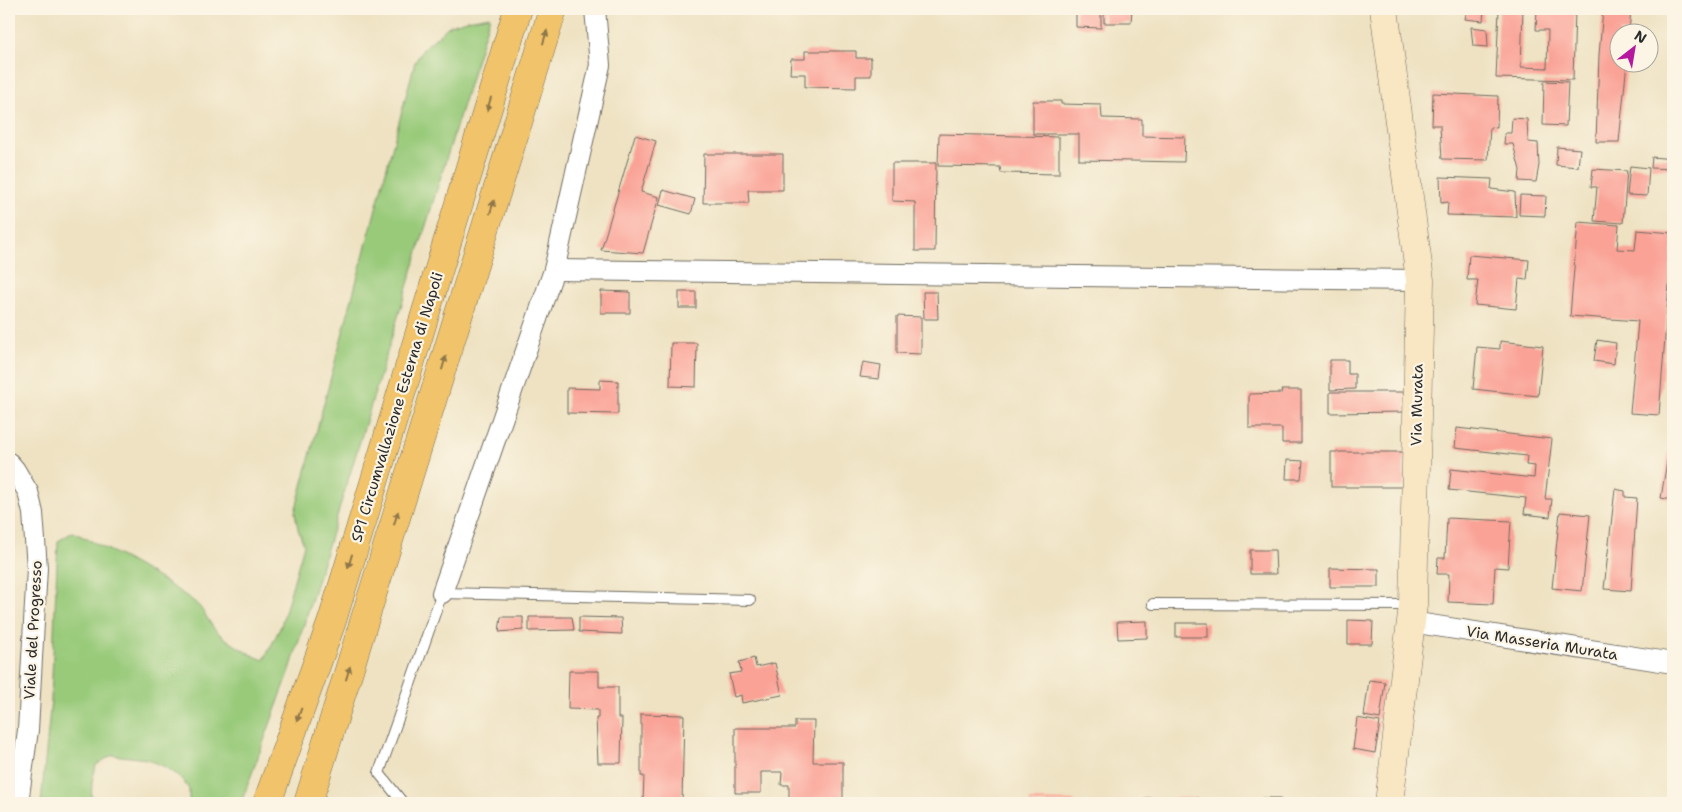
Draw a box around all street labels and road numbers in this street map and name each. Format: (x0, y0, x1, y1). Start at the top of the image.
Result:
street label: SP1 Circumvallazione Esterna di Napoli (346, 269, 448, 545)
street label: Via Murata (1406, 363, 1428, 446)
street label: Viale del Progresso (19, 560, 47, 700)
street label: Via Masseria Murata (1465, 621, 1620, 665)

